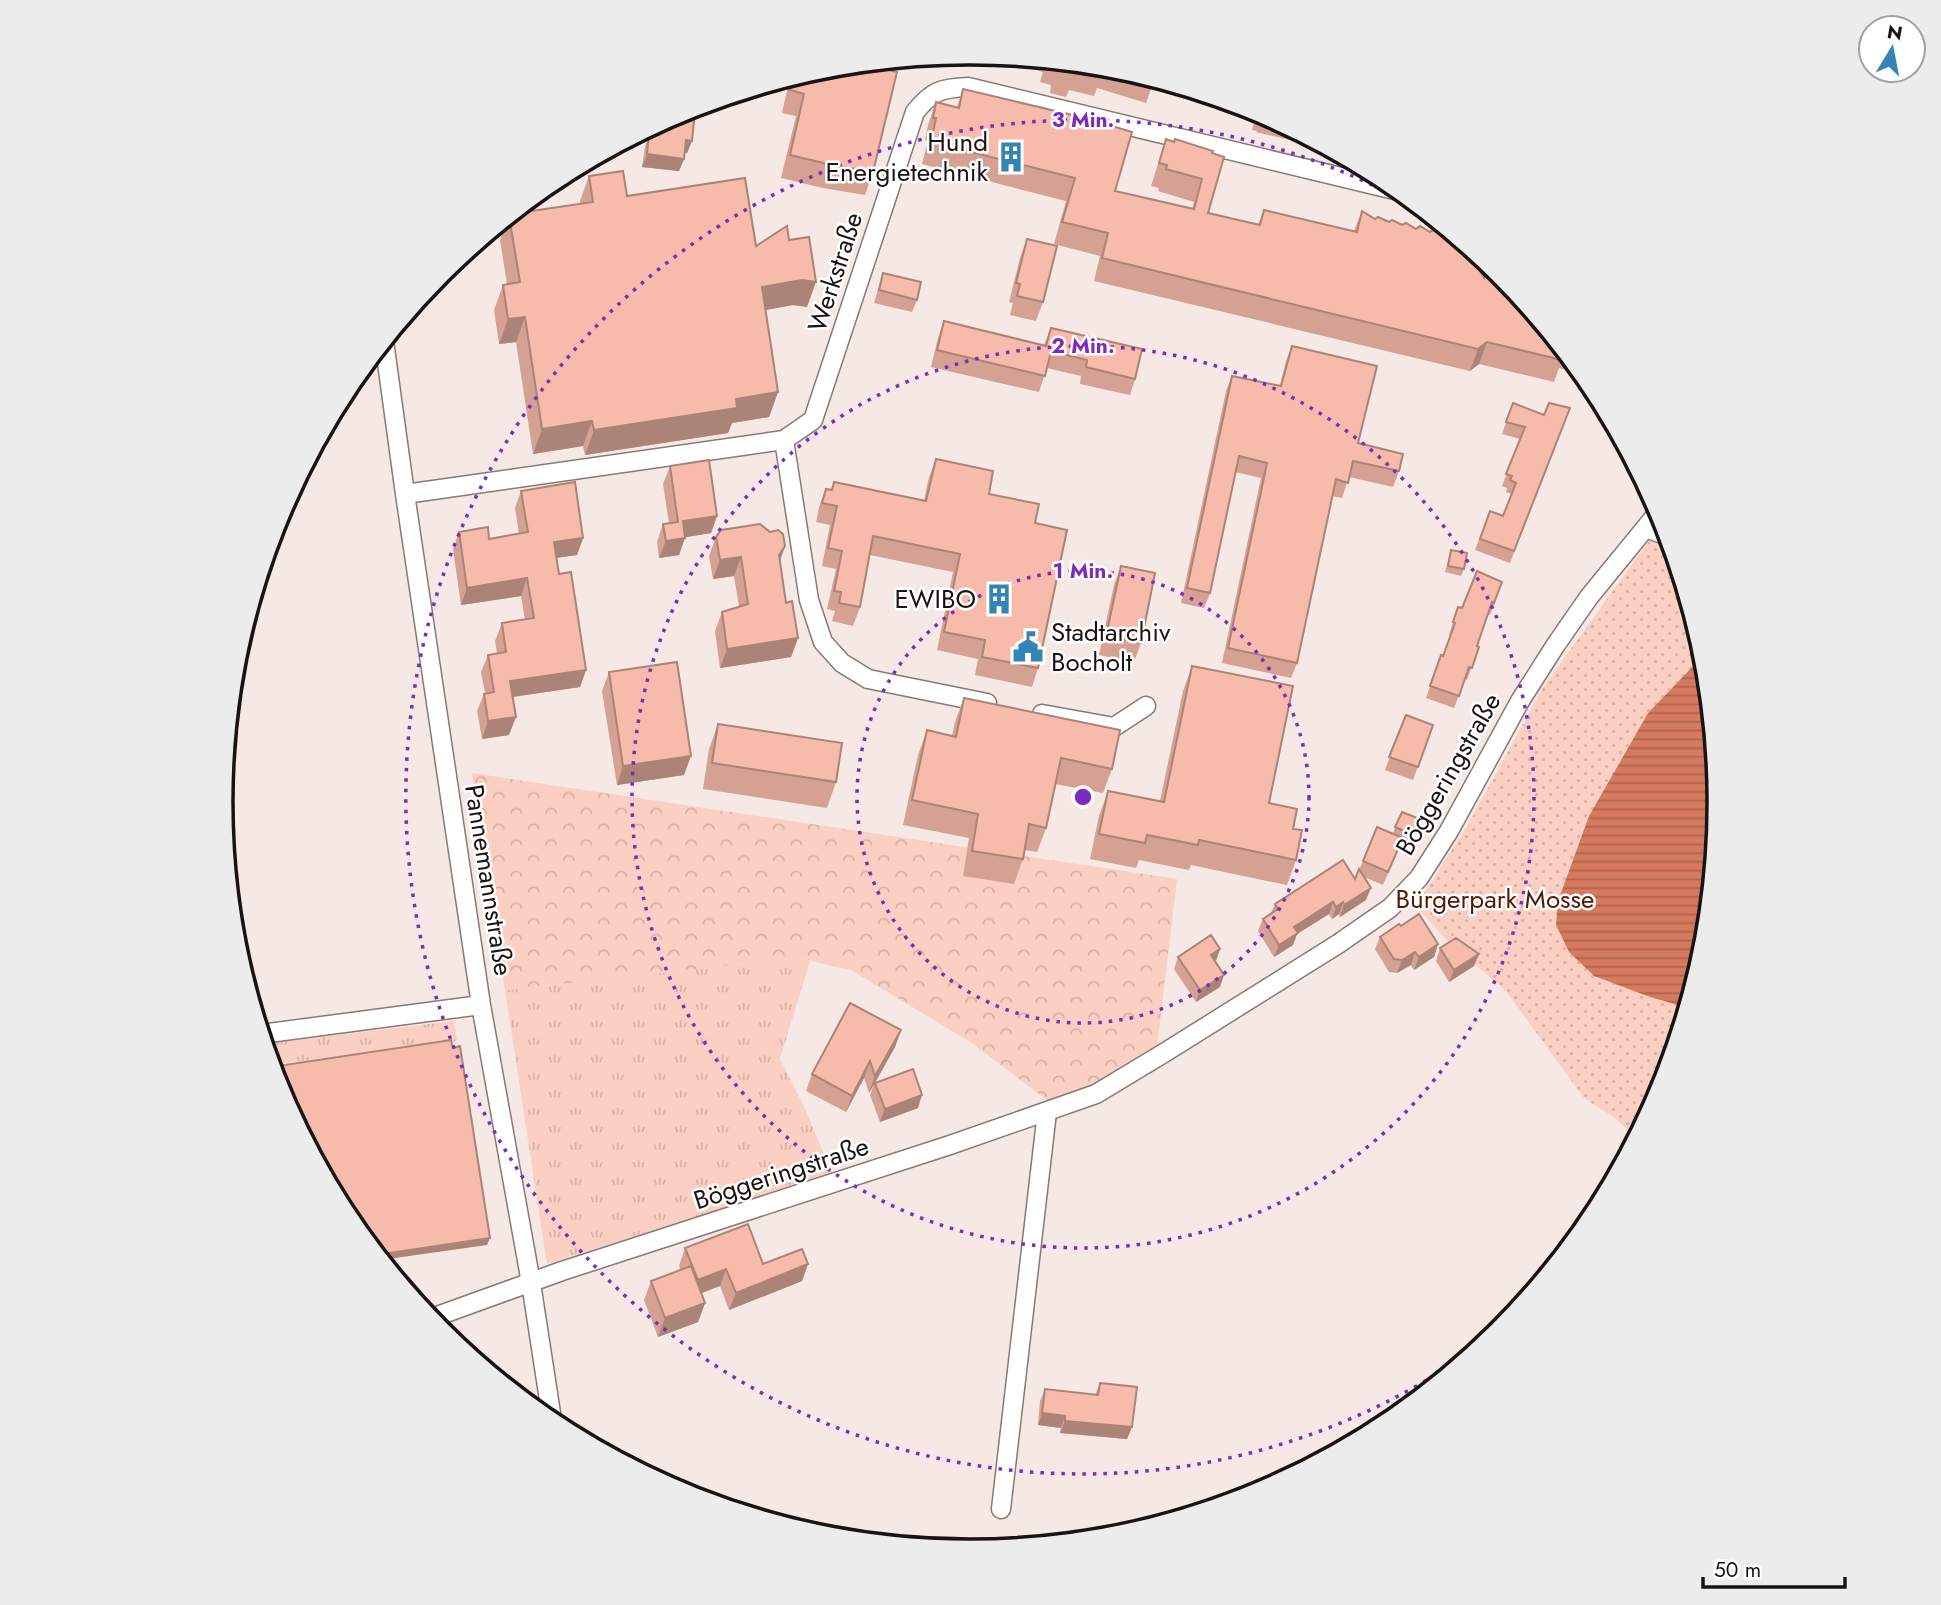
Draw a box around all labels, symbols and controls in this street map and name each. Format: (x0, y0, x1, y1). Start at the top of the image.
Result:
north arrow (1857, 14, 1927, 84)
text: N (1885, 18, 1905, 47)
text: 3 Min. (1052, 105, 1114, 135)
place label: Hund Energietechnik (826, 123, 989, 191)
building icon: Hund Energietechnik (994, 140, 1028, 174)
street label: Werkstraße (798, 207, 872, 337)
text: 2 Min. (1051, 331, 1115, 361)
text: 1 Min. (1053, 556, 1113, 586)
place label: EWIBO (895, 580, 976, 618)
building icon: EWIBO (982, 582, 1016, 616)
place label: Stadtarchiv Bocholt (1051, 613, 1171, 681)
public building icon: Stadtarchiv Bocholt (1011, 630, 1045, 664)
street label: Böggeringstraße (1386, 686, 1510, 862)
street label: Pannemannstraße (455, 782, 523, 978)
centre of rings (1071, 785, 1095, 809)
park label: Bürgerpark Mosse (1396, 880, 1594, 918)
street label: Böggeringstraße (689, 1127, 873, 1219)
scale bar (1703, 1546, 1845, 1590)
text: 50 m (1714, 1555, 1761, 1585)

